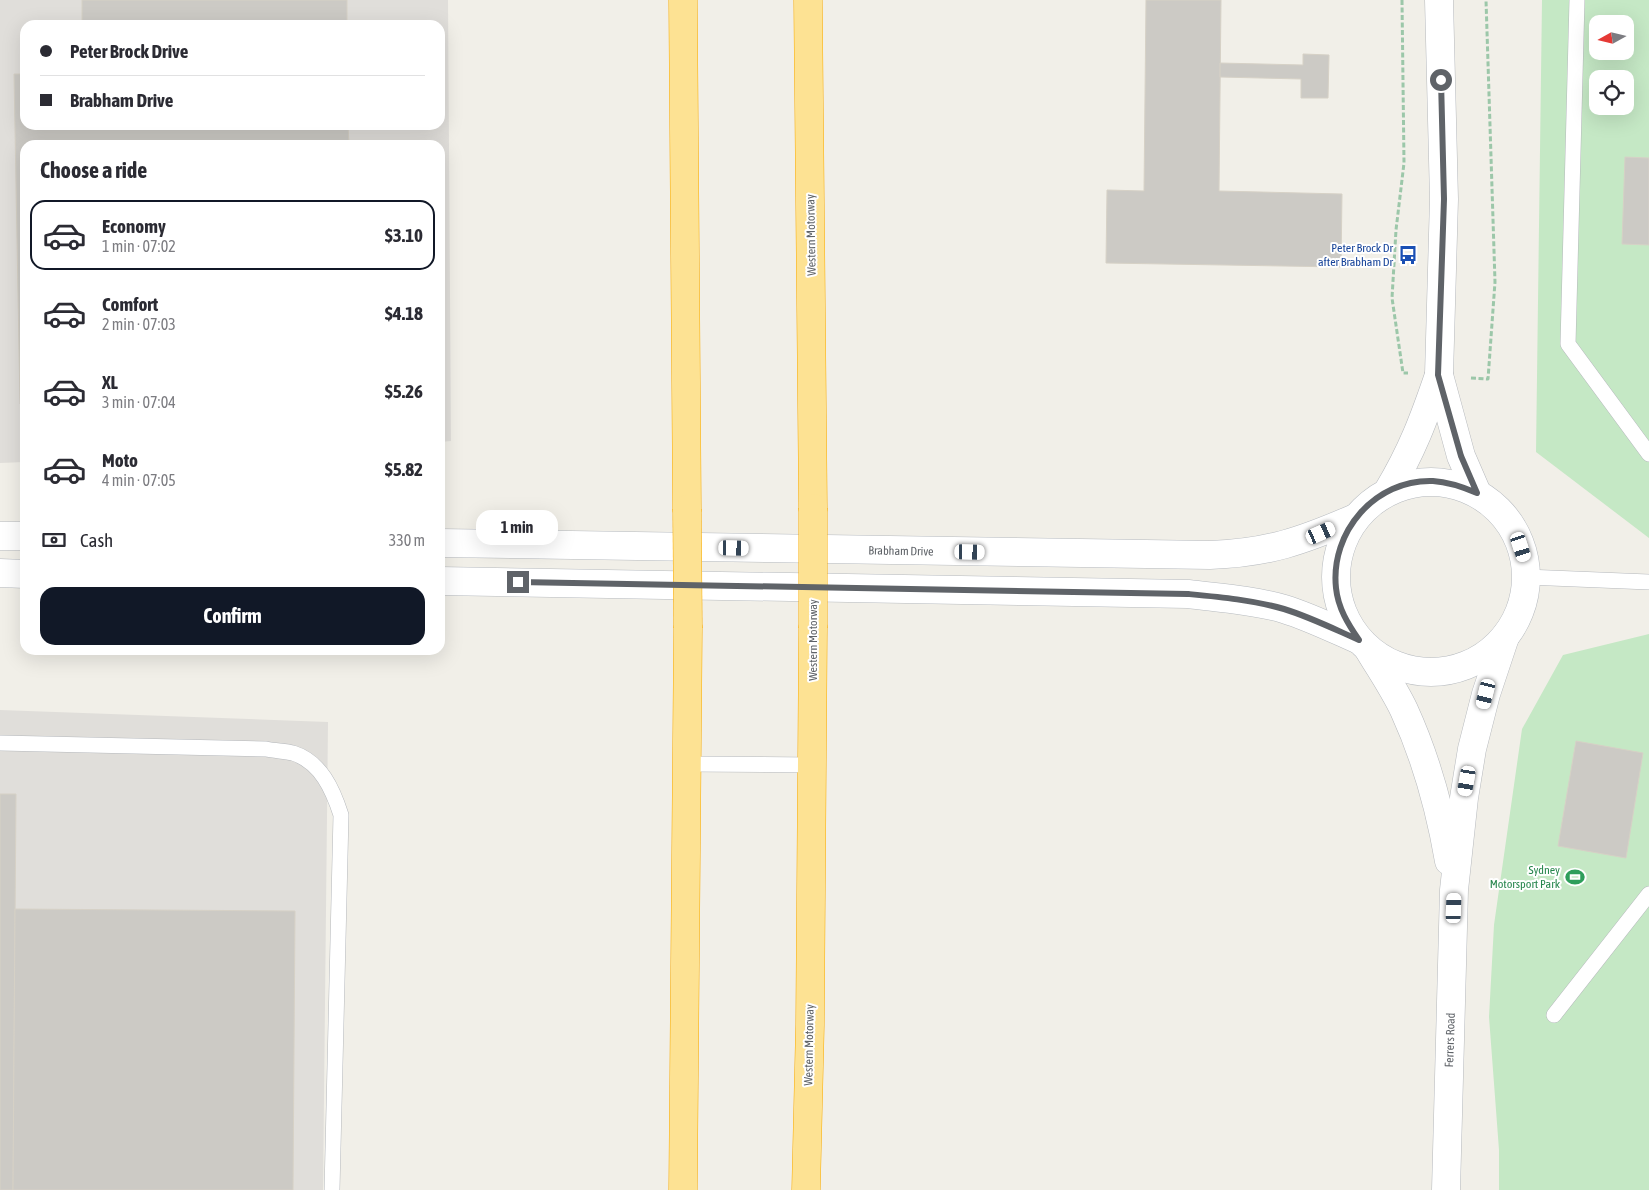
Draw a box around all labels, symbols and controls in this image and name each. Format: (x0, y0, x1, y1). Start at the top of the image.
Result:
north arrow (1589, 15, 1634, 60)
map controls (1589, 15, 1634, 115)
text: Peter Brock Drive (70, 40, 188, 62)
route start (1430, 69, 1452, 91)
button: locate (1589, 70, 1634, 115)
text: Brabham Drive (70, 89, 173, 111)
text: Choose a ride (40, 157, 147, 183)
street label: Western Motorway (803, 194, 819, 276)
icon: car (42, 213, 87, 258)
text: Economy (102, 215, 166, 237)
text: $3.10 (385, 224, 423, 246)
text: 1 min · 07:02 (102, 237, 176, 255)
place label: Peter Brock Dr after Brabham Dr (1318, 241, 1393, 269)
bus stop icon: Peter Brock Dr after Brabham Dr (1397, 244, 1419, 266)
icon: car (42, 291, 87, 336)
text: Comfort (102, 293, 158, 315)
text: $4.18 (385, 302, 423, 324)
text: 2 min · 07:03 (102, 315, 176, 333)
icon: car (42, 369, 87, 414)
text: XL (102, 371, 118, 393)
text: $5.26 (385, 380, 423, 402)
text: 3 min · 07:04 (102, 393, 176, 411)
icon: car (42, 447, 87, 492)
text: Moto (102, 449, 138, 471)
text: $5.82 (385, 458, 423, 480)
text: 4 min · 07:05 (102, 471, 176, 489)
callout: 1 min (477, 510, 559, 544)
text: 1 min (501, 518, 533, 536)
car (1304, 520, 1337, 546)
icon: cash (40, 526, 68, 554)
text: Cash (80, 529, 113, 551)
car (1509, 530, 1532, 564)
text: 330 m (389, 531, 425, 549)
car (718, 540, 749, 556)
street label: Brabham Drive (868, 543, 934, 559)
car (954, 544, 985, 560)
route end (507, 571, 529, 593)
button: Confirm (40, 587, 425, 645)
street label: Western Motorway (806, 599, 820, 681)
car (1475, 678, 1496, 710)
car (1457, 765, 1476, 797)
place label: Sydney Motorsport Park (1490, 863, 1561, 891)
sports icon: Sydney Motorsport Park (1564, 866, 1586, 888)
car (1445, 893, 1462, 923)
street label: Western Motorway (801, 1004, 817, 1086)
street label: Ferrers Road (1442, 1012, 1458, 1068)

